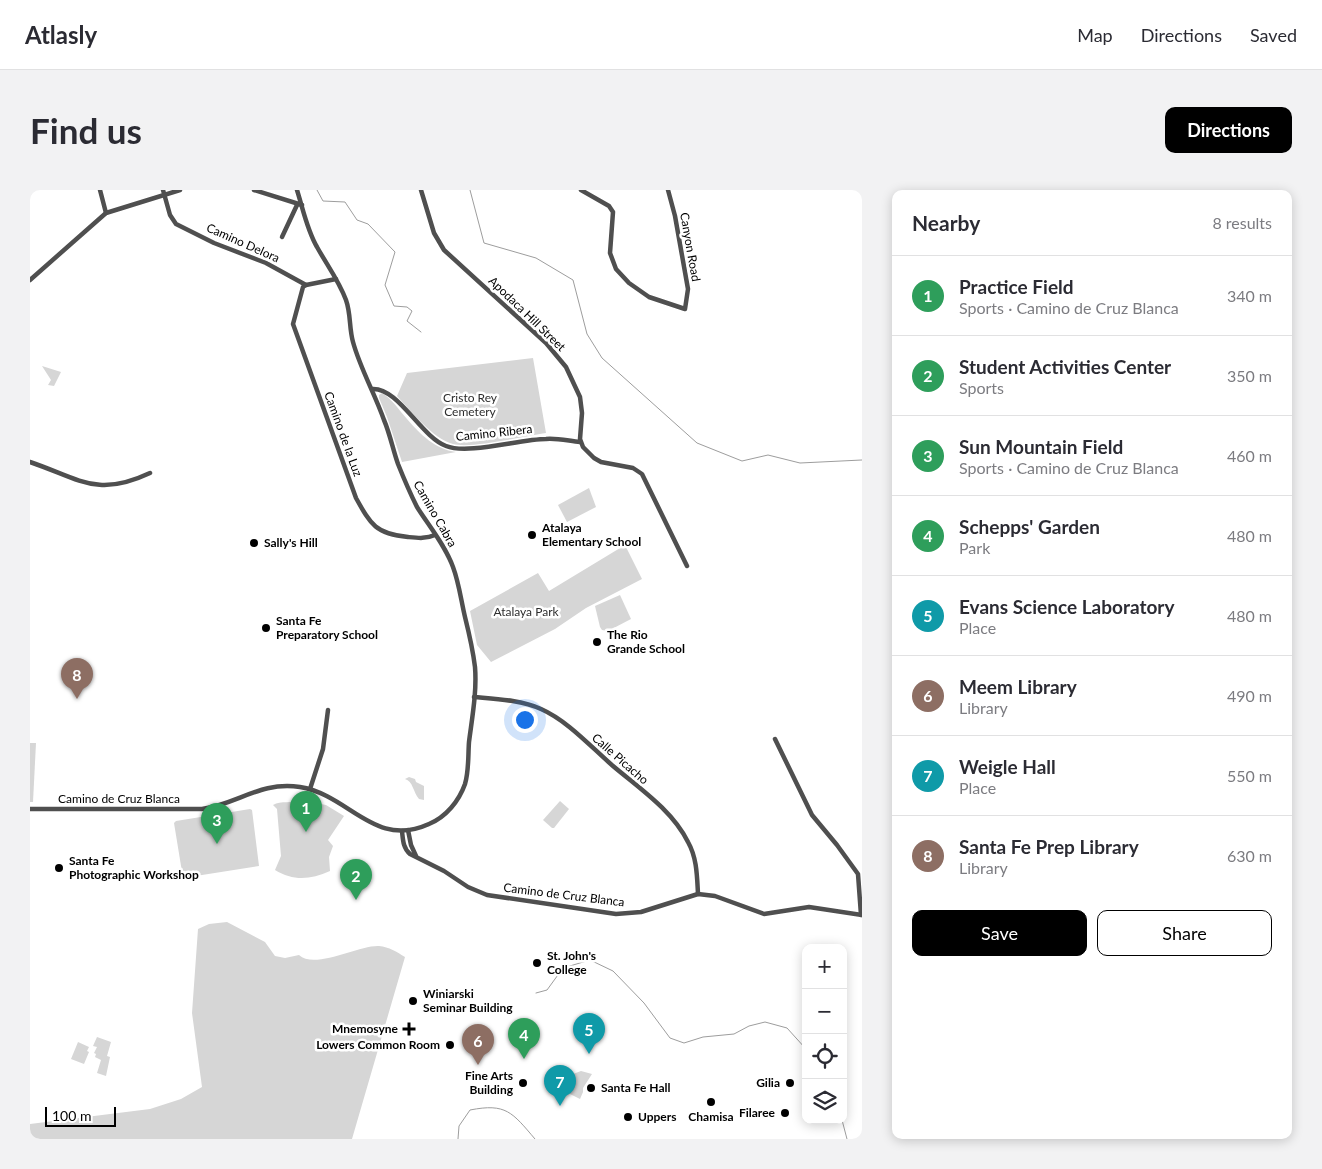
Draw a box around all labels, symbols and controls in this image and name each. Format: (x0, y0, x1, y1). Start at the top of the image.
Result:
text: Atlasly (25, 20, 97, 49)
text: Map (1077, 24, 1113, 46)
text: Directions (1141, 24, 1222, 46)
text: Saved (1250, 24, 1297, 46)
button: Directions (1165, 107, 1292, 153)
text: Find us (30, 109, 142, 151)
text: Nearby (912, 210, 980, 235)
street label: Canyon Road (677, 211, 704, 283)
text: 8 results (1212, 213, 1272, 232)
street label: Camino Delora (204, 220, 282, 265)
street label: Apodaca Hill Street (486, 273, 570, 355)
text: Practice Field (959, 275, 1074, 298)
text: 1 (923, 286, 933, 305)
text: 340 m (1227, 286, 1272, 305)
text: Sports · Camino de Cruz Blanca (959, 298, 1179, 317)
text: Student Activities Center (959, 355, 1171, 378)
text: 2 (923, 366, 933, 385)
text: 350 m (1227, 366, 1272, 385)
text: Sports (959, 378, 1004, 397)
street label: Camino de la Luz (321, 389, 366, 479)
park label: Cristo Rey Cemetery (443, 390, 498, 419)
street label: Camino Ribera (455, 421, 533, 444)
text: Sun Mountain Field (959, 435, 1123, 458)
text: 3 (923, 446, 933, 465)
text: 460 m (1227, 446, 1272, 465)
text: Sports · Camino de Cruz Blanca (959, 458, 1179, 477)
street label: Camino Cabra (410, 478, 461, 550)
text: Schepps' Garden (959, 515, 1100, 538)
place label: Atalaya Elementary School (541, 520, 641, 549)
text: 4 (923, 526, 933, 545)
text: 480 m (1227, 526, 1272, 545)
marker: Atalaya Elementary School (526, 529, 538, 541)
place label: Sally's Hill (264, 535, 318, 550)
marker: Sally's Hill (248, 537, 260, 549)
text: Park (959, 538, 990, 557)
text: Evans Science Laboratory (959, 595, 1174, 618)
park label: Atalaya Park (493, 604, 560, 619)
text: 5 (923, 606, 933, 625)
text: 480 m (1227, 606, 1272, 625)
place label: Santa Fe Preparatory School (276, 613, 378, 642)
text: Place (959, 618, 996, 637)
marker: Santa Fe Preparatory School (260, 622, 272, 634)
place label: The Rio Grande School (607, 627, 685, 656)
marker: The Rio Grande School (591, 636, 603, 648)
pin: 8 (61, 658, 93, 699)
text: Meem Library (959, 675, 1077, 698)
text: 6 (923, 686, 933, 705)
text: 490 m (1227, 686, 1272, 705)
text: Library (959, 698, 1008, 717)
your location (512, 707, 538, 733)
street label: Calle Picacho (589, 730, 652, 787)
text: Weigle Hall (959, 755, 1056, 778)
text: 7 (923, 766, 933, 785)
text: 550 m (1227, 766, 1272, 785)
text: Place (959, 778, 996, 797)
street label: Camino de Cruz Blanca (58, 791, 180, 806)
pin: 1 (290, 791, 322, 832)
pin: 3 (201, 803, 233, 844)
text: Santa Fe Prep Library (959, 835, 1139, 858)
text: 8 (923, 846, 933, 865)
text: 630 m (1227, 846, 1272, 865)
place label: Santa Fe Photographic Workshop (69, 853, 199, 882)
text: Library (959, 858, 1008, 877)
pin: 2 (340, 859, 372, 900)
marker: Santa Fe Photographic Workshop (53, 862, 65, 874)
street label: Camino de Cruz Blanca (503, 880, 625, 909)
button: Save (912, 910, 1087, 956)
button: Share (1097, 910, 1272, 956)
map controls (802, 944, 847, 1124)
button: + (802, 944, 847, 989)
place label: St. John's College (547, 948, 596, 977)
marker: St. John's College (531, 957, 543, 969)
place label: Winiarski Seminar Building (423, 986, 513, 1015)
button: − (802, 989, 847, 1034)
marker: Winiarski Seminar Building (407, 995, 419, 1007)
pin: 5 (573, 1013, 605, 1054)
pin: 4 (508, 1018, 540, 1059)
place label: Mnemosyne (332, 1021, 399, 1036)
marker: Mnemosyne (402, 1022, 416, 1036)
pin: 6 (462, 1024, 494, 1065)
button: locate (802, 1034, 847, 1079)
place label: Lowers Common Room (316, 1037, 440, 1052)
marker: Lowers Common Room (444, 1039, 456, 1051)
pin: 7 (544, 1065, 576, 1106)
place label: Fine Arts Building (465, 1068, 514, 1097)
place label: Gilia (756, 1075, 780, 1090)
marker: Fine Arts Building (517, 1077, 529, 1089)
marker: Gilia (784, 1077, 796, 1089)
button: layers (802, 1079, 847, 1124)
place label: Santa Fe Hall (601, 1080, 670, 1095)
marker: Santa Fe Hall (585, 1082, 597, 1094)
marker: Chamisa (705, 1096, 717, 1108)
scale bar (45, 1104, 116, 1127)
place label: Filaree (739, 1105, 776, 1120)
text: 100 m (52, 1107, 91, 1124)
marker: Filaree (779, 1107, 791, 1119)
place label: Uppers (638, 1109, 676, 1124)
place label: Chamisa (688, 1109, 734, 1124)
marker: Uppers (622, 1111, 634, 1123)

